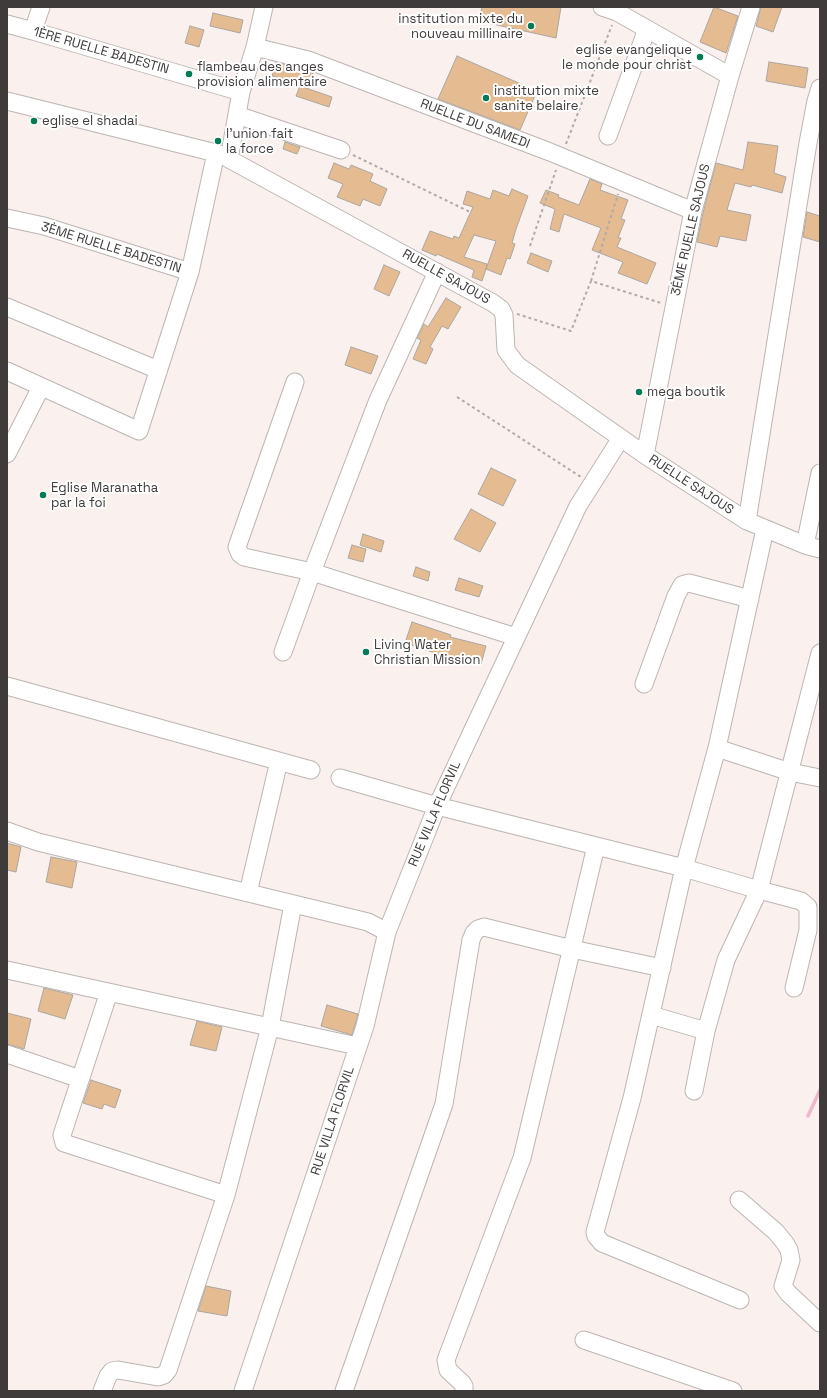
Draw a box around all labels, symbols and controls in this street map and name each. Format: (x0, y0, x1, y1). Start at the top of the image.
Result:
place label: institution mixte du nouveau millinaire (398, 11, 523, 42)
marker: institution mixte du nouveau millinaire (526, 21, 536, 31)
street label: 1ÈRE RUELLE BADESTIN (31, 24, 171, 78)
place label: eglise evangelique le monde pour christ (562, 42, 692, 73)
marker: eglise evangelique le monde pour christ (695, 52, 705, 62)
place label: flambeau des anges provision alimentaire (197, 59, 327, 90)
marker: flambeau des anges provision alimentaire (184, 69, 194, 79)
place label: institution mixte sanite belaire (494, 83, 599, 114)
marker: institution mixte sanite belaire (481, 93, 491, 103)
street label: RUELLE DU SAMEDI (418, 96, 532, 152)
place label: eglise el shadai (42, 113, 138, 129)
marker: eglise el shadai (29, 116, 39, 126)
place label: l'union fait la force (226, 126, 293, 157)
marker: l'union fait la force (213, 136, 223, 146)
street label: 3ÈME RUELLE SAJOUS (668, 162, 714, 298)
street label: 3ÈME RUELLE BADESTIN (39, 219, 183, 277)
street label: RUELLE SAJOUS (399, 246, 493, 308)
place label: mega boutik (647, 384, 726, 400)
marker: mega boutik (634, 387, 644, 397)
street label: RUELLE SAJOUS (646, 452, 736, 518)
place label: Eglise Maranatha par la foi (51, 480, 158, 511)
marker: Eglise Maranatha par la foi (38, 490, 48, 500)
place label: Living Water Christian Mission (374, 637, 480, 668)
marker: Living Water Christian Mission (361, 647, 371, 657)
street label: RUE VILLA FLORVIL (406, 759, 464, 869)
street label: RUE VILLA FLORVIL (308, 1065, 358, 1177)

